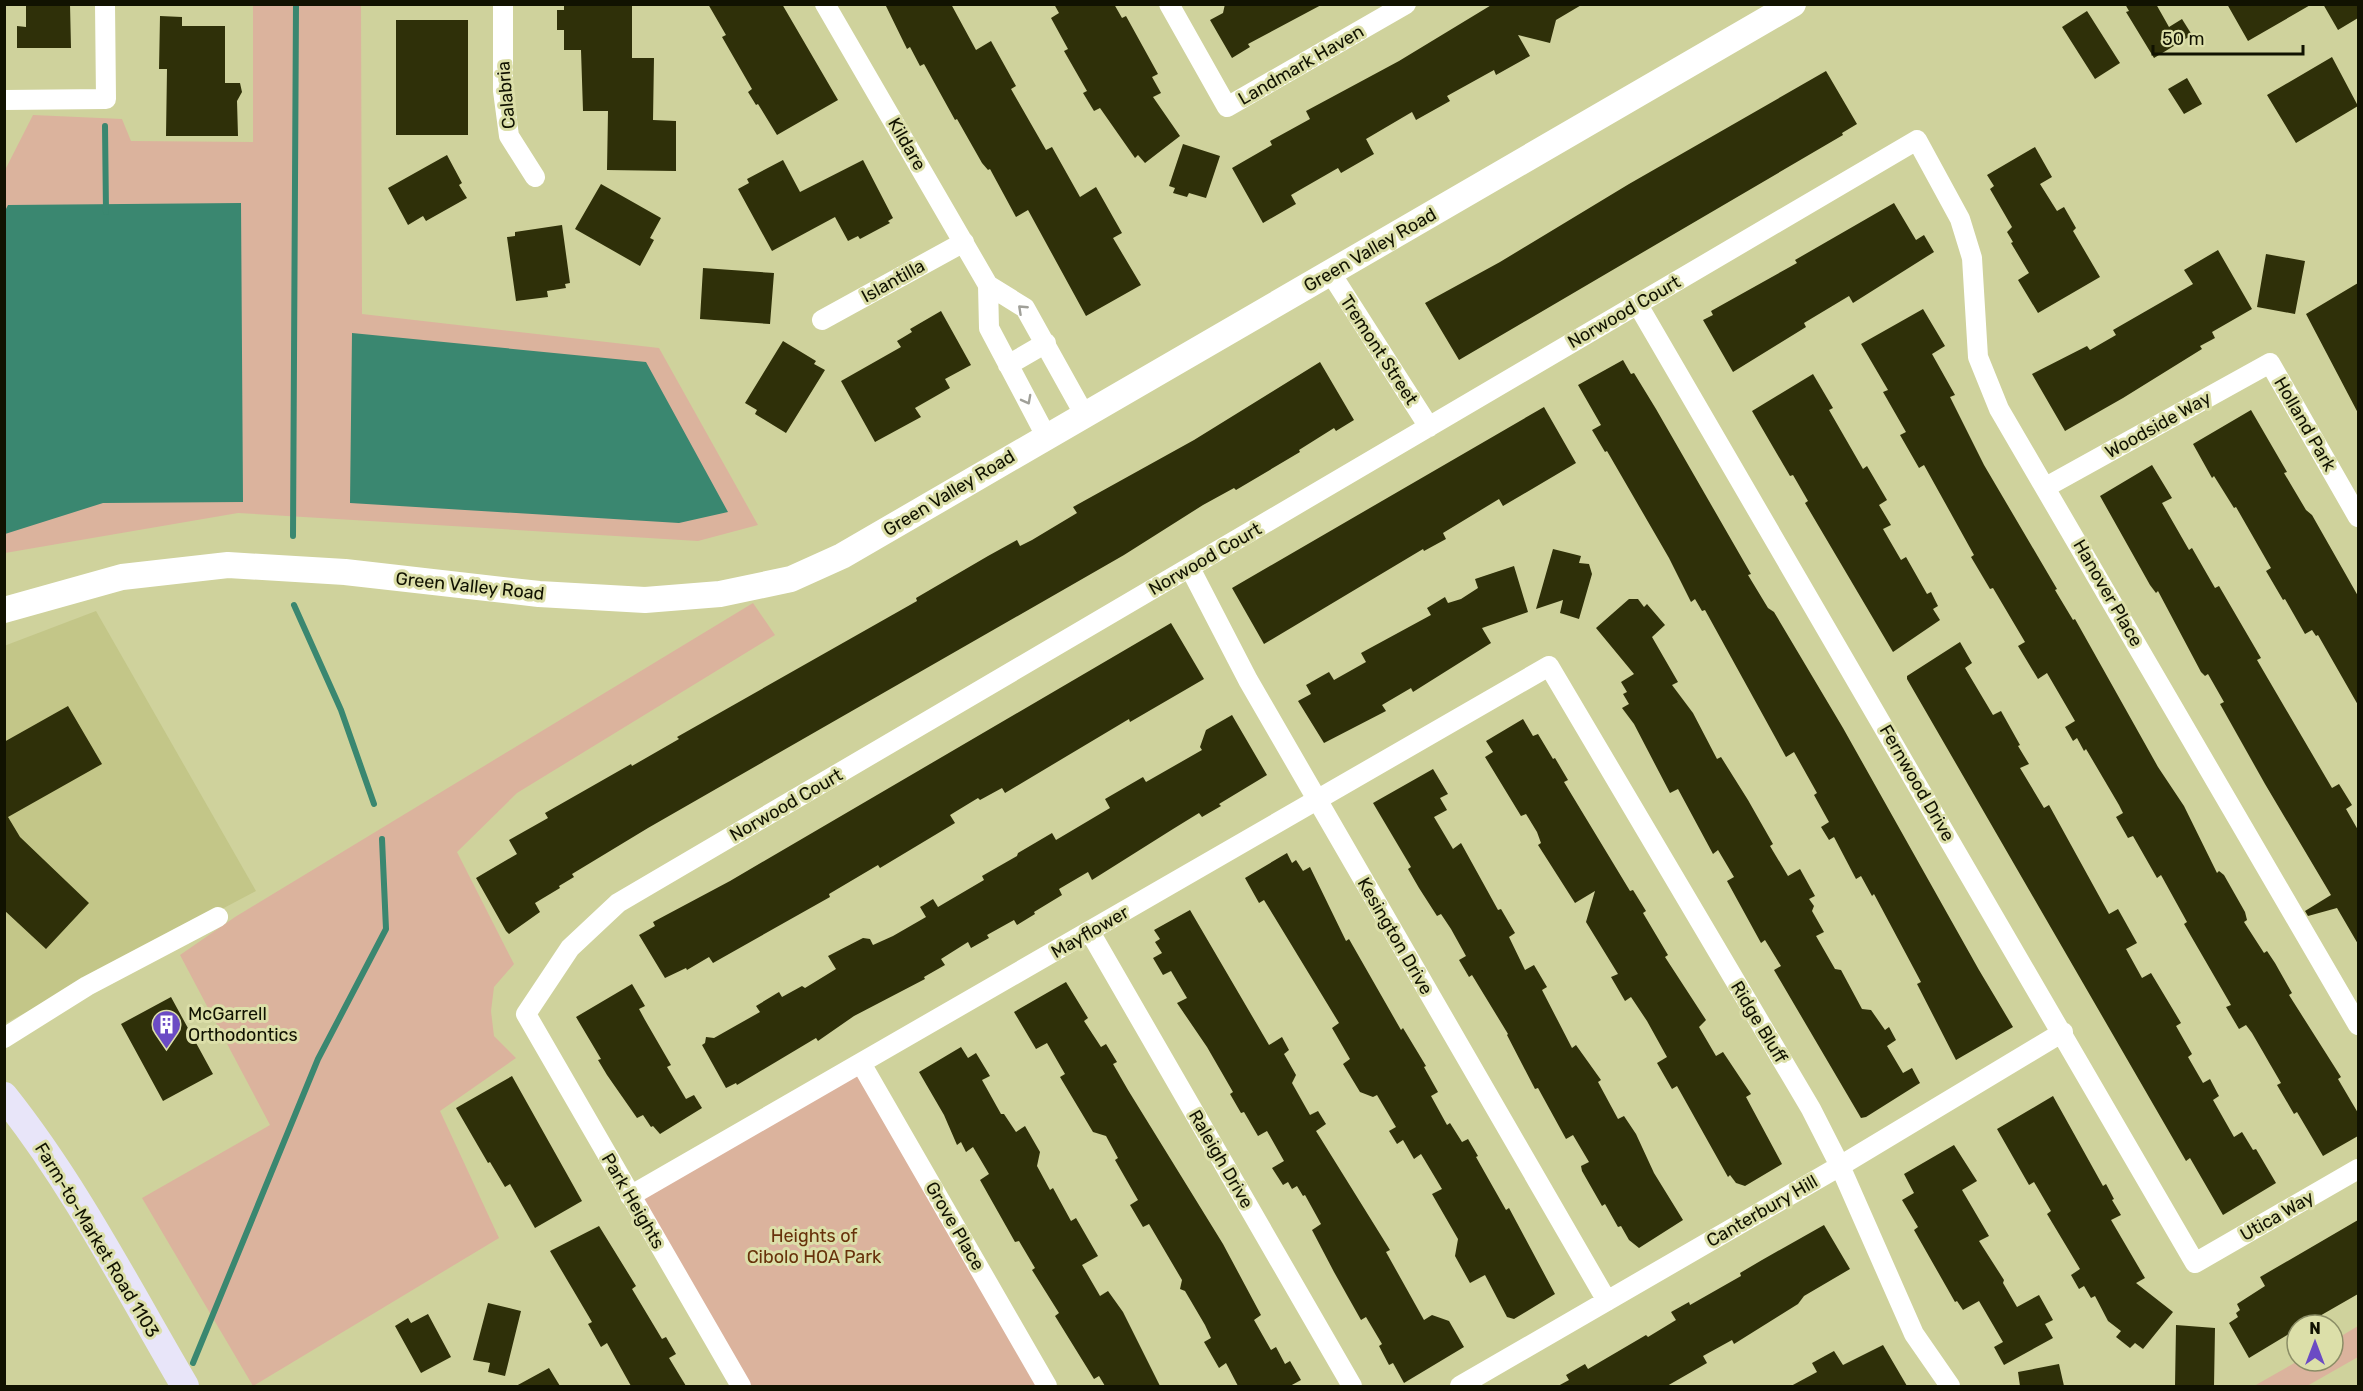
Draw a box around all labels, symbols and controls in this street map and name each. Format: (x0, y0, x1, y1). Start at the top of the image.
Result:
scale bar (2153, 18, 2303, 56)
street label: Landmark Haven (1234, 20, 1368, 110)
text: 50 m (2162, 28, 2205, 50)
street label: Calabria (492, 60, 520, 130)
street label: Kildare (883, 114, 931, 174)
street label: Green Valley Road (1300, 203, 1440, 297)
street label: Islantilla (857, 255, 929, 307)
street label: Norwood Court (1564, 271, 1684, 353)
street label: Tremont Street (1335, 291, 1423, 409)
one-way arrow (1019, 305, 1029, 316)
street label: Holland Park (2269, 373, 2341, 476)
street label: Woodside Way (2101, 387, 2215, 463)
one-way arrow (1020, 394, 1031, 404)
street label: Green Valley Road (879, 445, 1019, 541)
street label: Norwood Court (1145, 518, 1265, 600)
street label: Hanover Place (2068, 535, 2148, 651)
street label: Green Valley Road (394, 567, 546, 605)
street label: Fernwood Drive (1875, 721, 1959, 845)
street label: Norwood Court (726, 764, 846, 846)
street label: Kesington Drive (1353, 874, 1437, 998)
street label: Mayflower (1047, 901, 1133, 963)
street label: Ridge Bluff (1726, 977, 1792, 1067)
place label: McGarrell Orthodontics (188, 1003, 298, 1046)
building icon: McGarrell Orthodontics (151, 1008, 183, 1050)
street label: Raleigh Drive (1184, 1106, 1258, 1212)
street label: Farm-to-Market Road 1103 (30, 1139, 164, 1341)
street label: Park Heights (597, 1149, 669, 1253)
street label: Canterbury Hill (1702, 1170, 1822, 1252)
street label: Grove Place (921, 1178, 989, 1274)
street label: Utica Way (2236, 1186, 2318, 1246)
park label: Heights of Cibolo HOA Park (747, 1225, 882, 1268)
north arrow (2285, 1313, 2345, 1373)
text: N (2309, 1319, 2321, 1338)

